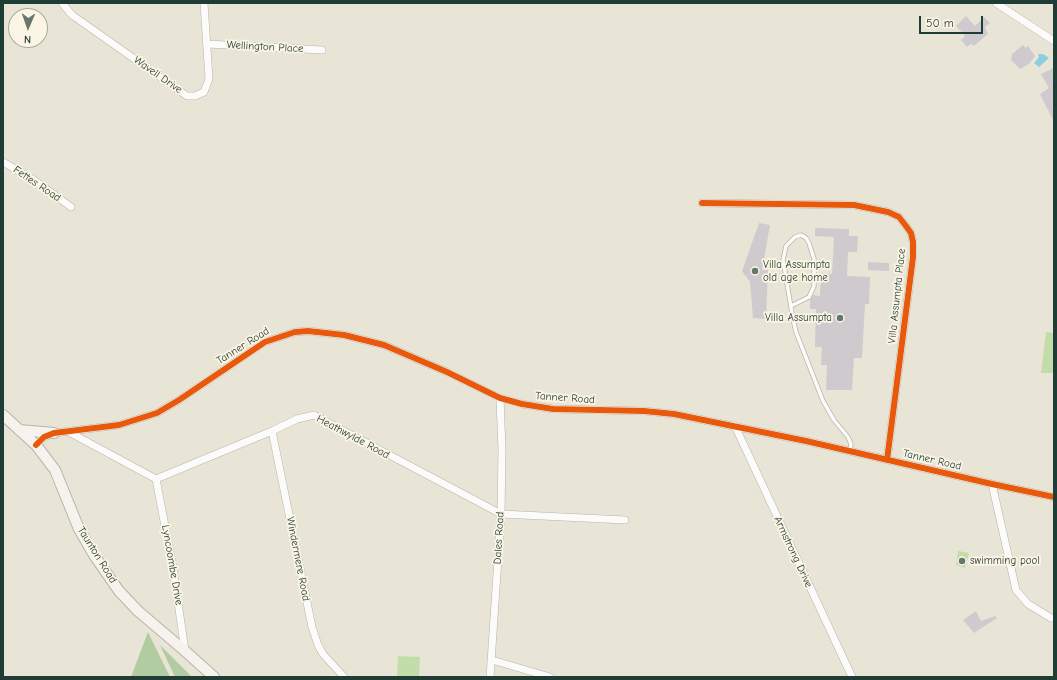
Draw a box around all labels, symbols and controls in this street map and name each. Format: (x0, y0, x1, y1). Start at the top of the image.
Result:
north arrow (8, 8, 48, 48)
scale bar (921, 8, 985, 34)
text: 50 m (926, 16, 954, 30)
text: N (24, 33, 31, 46)
street label: Wellington Place (226, 38, 304, 56)
street label: Wavell Drive (131, 53, 185, 97)
street label: Fettes Road (11, 163, 63, 205)
street label: Villa Assumpta Place (885, 248, 909, 344)
place label: Villa Assumpta old age home (763, 258, 830, 284)
marker: Villa Assumpta old age home (750, 266, 760, 276)
place label: Villa Assumpta (765, 311, 832, 325)
marker: Villa Assumpta (835, 313, 845, 323)
street label: Tanner Road (214, 325, 272, 367)
street label: Tanner Road (535, 389, 595, 407)
street label: Heathwylde Road (314, 412, 392, 462)
street label: Tanner Road (901, 447, 963, 473)
street label: Dales Road (491, 511, 507, 565)
street label: Armstrong Drive (771, 514, 815, 590)
street label: Windermere Road (283, 516, 313, 602)
street label: Taunton Road (74, 524, 120, 586)
street label: Lyncoombe Drive (158, 524, 186, 606)
place label: swimming pool (970, 554, 1040, 568)
marker: swimming pool (957, 556, 967, 566)

